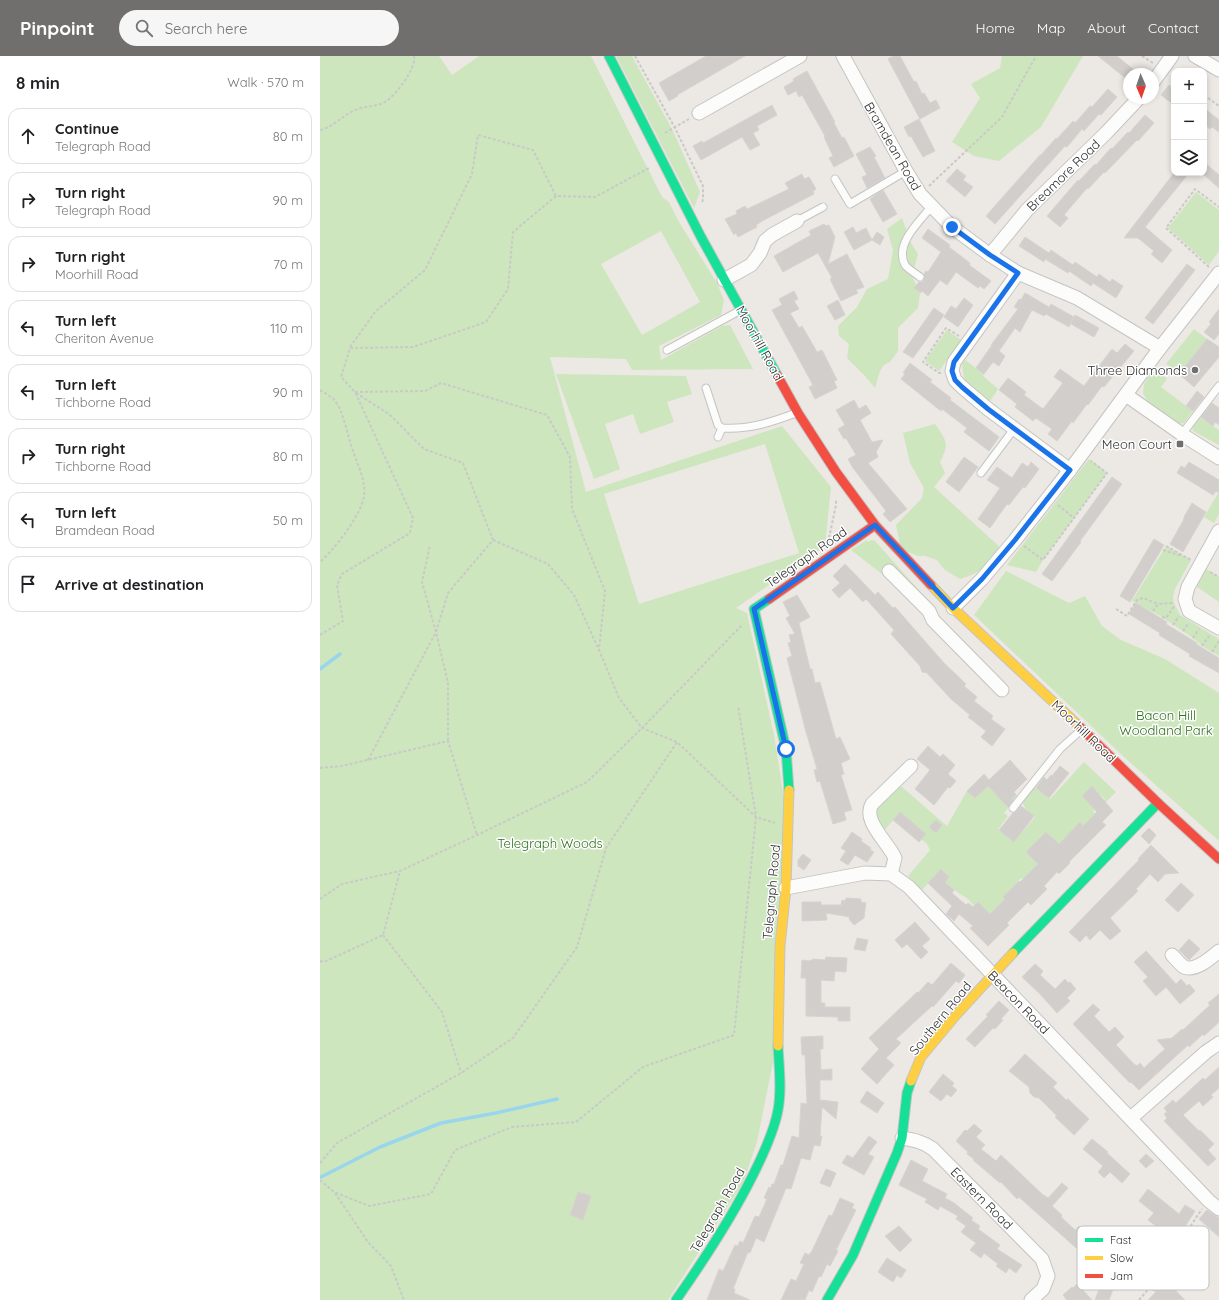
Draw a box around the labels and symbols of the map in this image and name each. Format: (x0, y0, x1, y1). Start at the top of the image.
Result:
north arrow (1123, 68, 1159, 104)
street label: Bramdean Road (861, 99, 925, 193)
street label: Breamore Road (1023, 136, 1103, 214)
route end (943, 218, 961, 236)
street label: Moorhill Road (733, 303, 787, 383)
place label: Three Diamonds (1088, 362, 1187, 378)
marker: Three Diamonds (1190, 365, 1200, 375)
place label: Meon Court (1102, 436, 1172, 452)
marker: Meon Court (1175, 439, 1185, 449)
street label: Telegraph Road (762, 523, 850, 591)
street label: Moorhill Road (1048, 696, 1120, 766)
park label: Bacon Hill Woodland Park (1119, 707, 1213, 738)
route start (777, 740, 795, 758)
park label: Telegraph Woods (497, 835, 603, 851)
street label: Telegraph Road (759, 844, 783, 940)
street label: Beacon Road (985, 967, 1053, 1037)
street label: Southern Road (905, 978, 975, 1058)
street label: Eastern Road (948, 1164, 1016, 1232)
street label: Telegraph Road (686, 1165, 748, 1255)
legend (1077, 1226, 1209, 1290)
text: Fast (1110, 1233, 1132, 1247)
text: Slow (1110, 1251, 1134, 1265)
text: Jam (1110, 1269, 1133, 1283)

